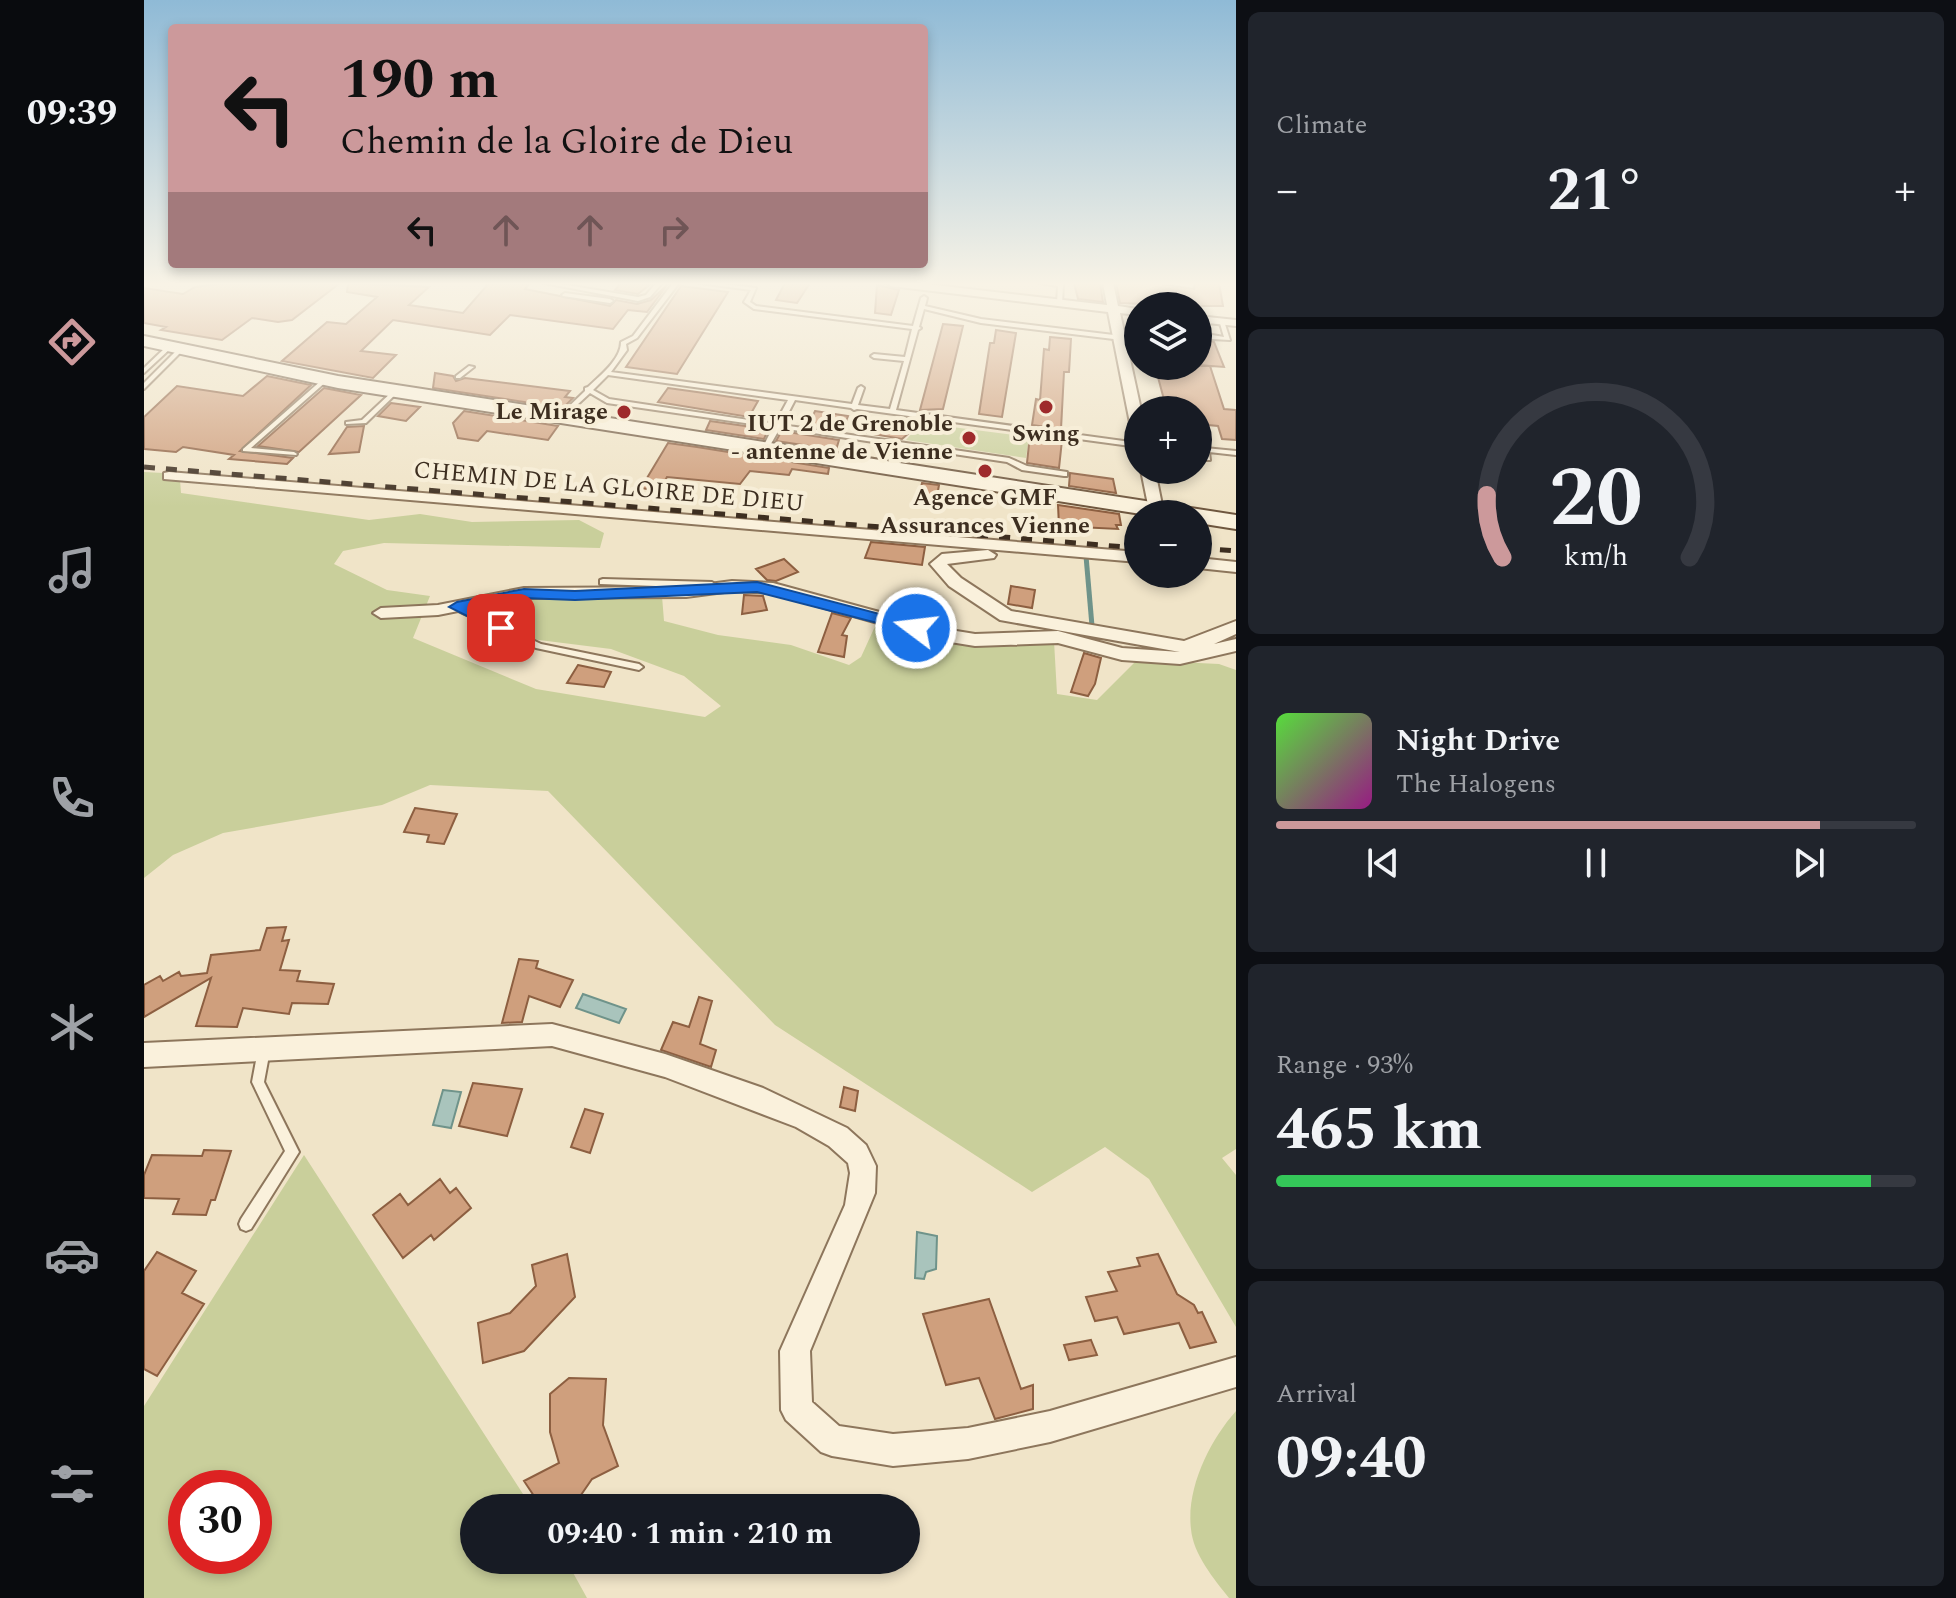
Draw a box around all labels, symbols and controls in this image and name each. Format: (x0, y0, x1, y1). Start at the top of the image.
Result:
text: 190 m (340, 38, 499, 123)
icon: left (208, 56, 312, 160)
text: 09:39 (27, 86, 117, 141)
text: Climate (1276, 105, 1367, 145)
text: Chemin de la Gloire de Dieu (340, 115, 793, 170)
text: 21° (1547, 145, 1645, 237)
text: − (1276, 157, 1298, 224)
text: + (1894, 157, 1916, 224)
icon: left (400, 208, 444, 252)
icon: ahead (484, 208, 528, 252)
icon: ahead (568, 208, 612, 252)
icon: right (652, 208, 696, 252)
map controls (1124, 292, 1212, 588)
button: layers (1124, 292, 1212, 380)
icon: directions (44, 314, 100, 370)
place label: Le Mirage (495, 394, 608, 430)
button: + (1124, 396, 1212, 484)
marker: Swing (1037, 398, 1055, 416)
marker: Le Mirage (615, 403, 633, 421)
place label: IUT 2 de Grenoble - antenne de Vienne (731, 406, 953, 470)
place label: Swing (1012, 416, 1080, 452)
marker: IUT 2 de Grenoble - antenne de Vienne (960, 429, 978, 447)
text: 20 (1549, 435, 1643, 562)
street label: CHEMIN DE LA GLOIRE DE DIEU (412, 452, 806, 522)
marker: Agence GMF Assurances Vienne (976, 462, 994, 480)
place label: Agence GMF Assurances Vienne (880, 480, 1090, 544)
button: − (1124, 500, 1212, 588)
text: km/h (1564, 535, 1628, 578)
icon: music (44, 542, 100, 598)
position arrow (874, 586, 958, 670)
pin (467, 594, 535, 662)
icon: arrive (479, 606, 523, 650)
text: Night Drive (1396, 718, 1560, 764)
text: The Halogens (1396, 764, 1556, 804)
icon: phone (44, 770, 100, 826)
icon: previous (1361, 841, 1405, 885)
icon: pause (1574, 841, 1618, 885)
icon: next (1787, 841, 1831, 885)
icon: climate (44, 999, 100, 1055)
text: Range · 93% (1276, 1045, 1413, 1085)
text: 465 km (1276, 1084, 1482, 1176)
icon: car (44, 1227, 100, 1283)
text: Arrival (1276, 1374, 1357, 1414)
text: 09:40 (1276, 1413, 1427, 1505)
icon: filters (44, 1456, 100, 1512)
speed limit sign: 30 (168, 1470, 272, 1574)
text: 09:40 · 1 min · 210 m (547, 1511, 833, 1557)

